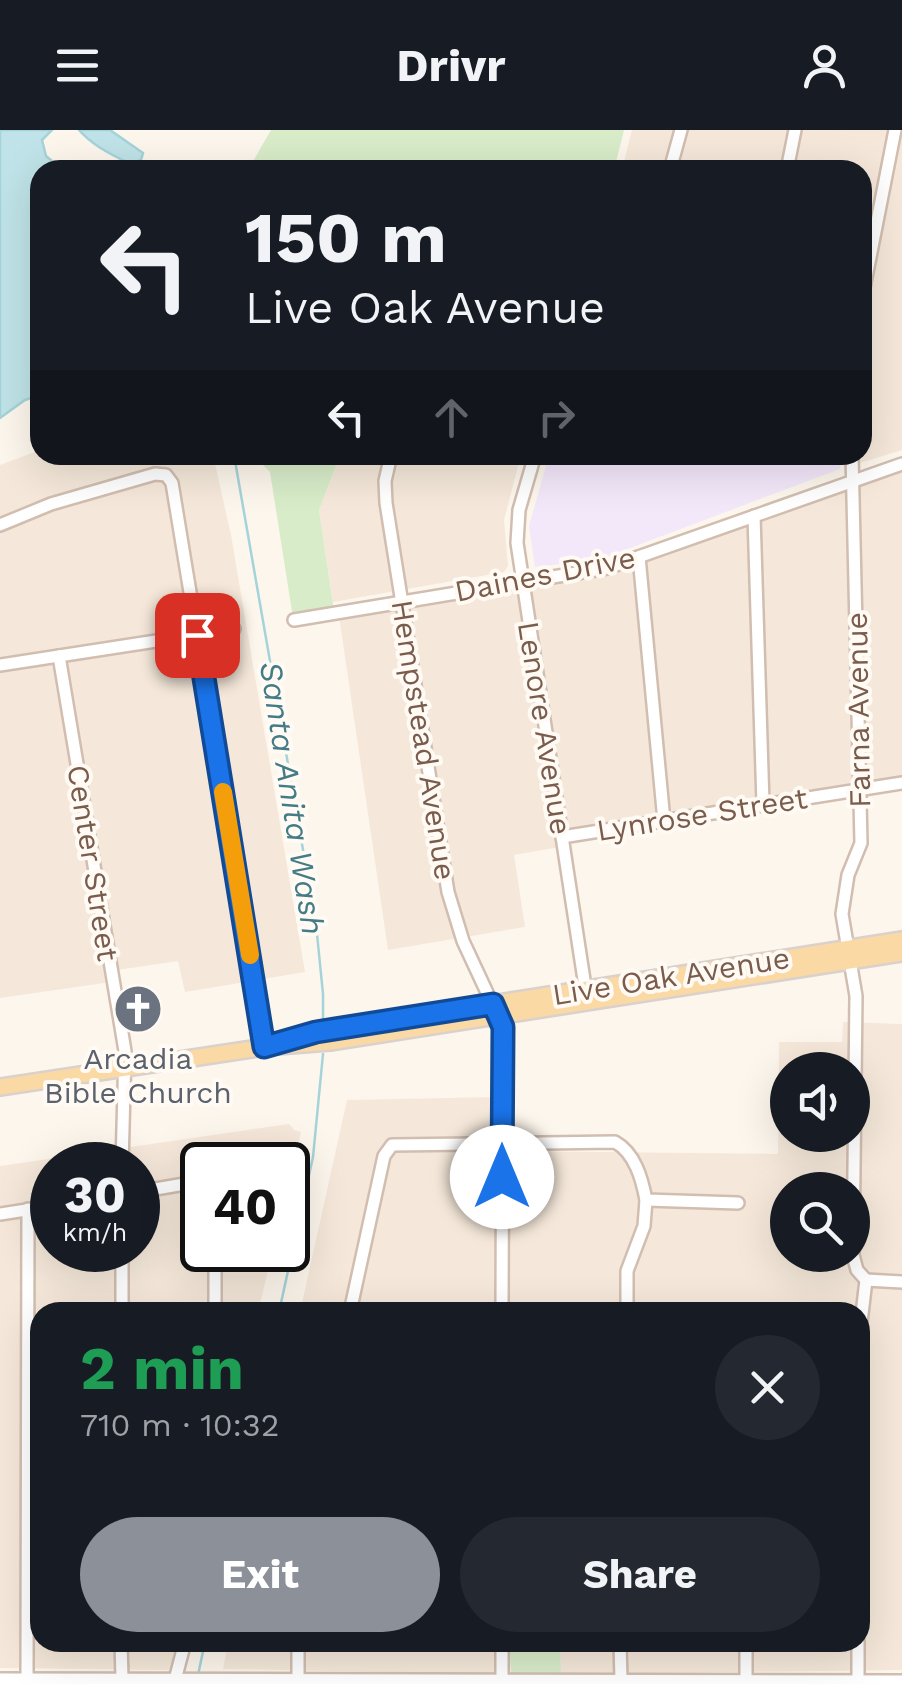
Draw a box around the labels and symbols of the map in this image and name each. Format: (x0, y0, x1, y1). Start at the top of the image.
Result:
street label: Daines Drive (452, 539, 638, 609)
pin (155, 593, 240, 678)
street label: Hempstead Avenue (385, 597, 463, 883)
street label: Farna Avenue (839, 612, 877, 808)
street label: Lenore Avenue (511, 619, 579, 837)
water label: Santa Anita Wash (252, 659, 332, 937)
street label: Center Street (60, 762, 126, 964)
street label: Lynrose Street (594, 780, 810, 848)
street label: Live Oak Avenue (550, 940, 792, 1012)
church icon: Arcadia Bible Church (112, 983, 164, 1035)
place label: Arcadia Bible Church (44, 1041, 232, 1110)
position arrow (450, 1125, 554, 1229)
speed limit sign: 40 (180, 1142, 310, 1272)

